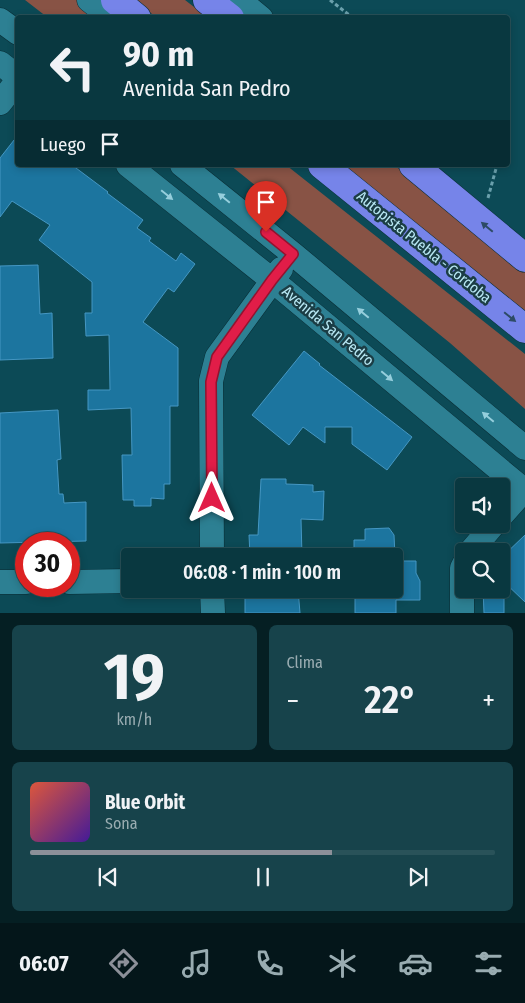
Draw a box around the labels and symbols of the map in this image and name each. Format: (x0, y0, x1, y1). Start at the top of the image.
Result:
pin (245, 181, 287, 232)
street label: Autopista Puebla - Córdoba (353, 187, 495, 307)
one-way arrow (160, 190, 173, 201)
one-way arrow (218, 193, 231, 204)
one-way arrow (481, 221, 494, 232)
street label: Avenida San Pedro (278, 282, 378, 370)
one-way arrow (357, 307, 370, 318)
one-way arrow (503, 311, 516, 322)
one-way arrow (380, 370, 393, 381)
one-way arrow (482, 411, 494, 423)
position arrow (185, 471, 237, 523)
speed limit sign: 30 (15, 532, 80, 597)

